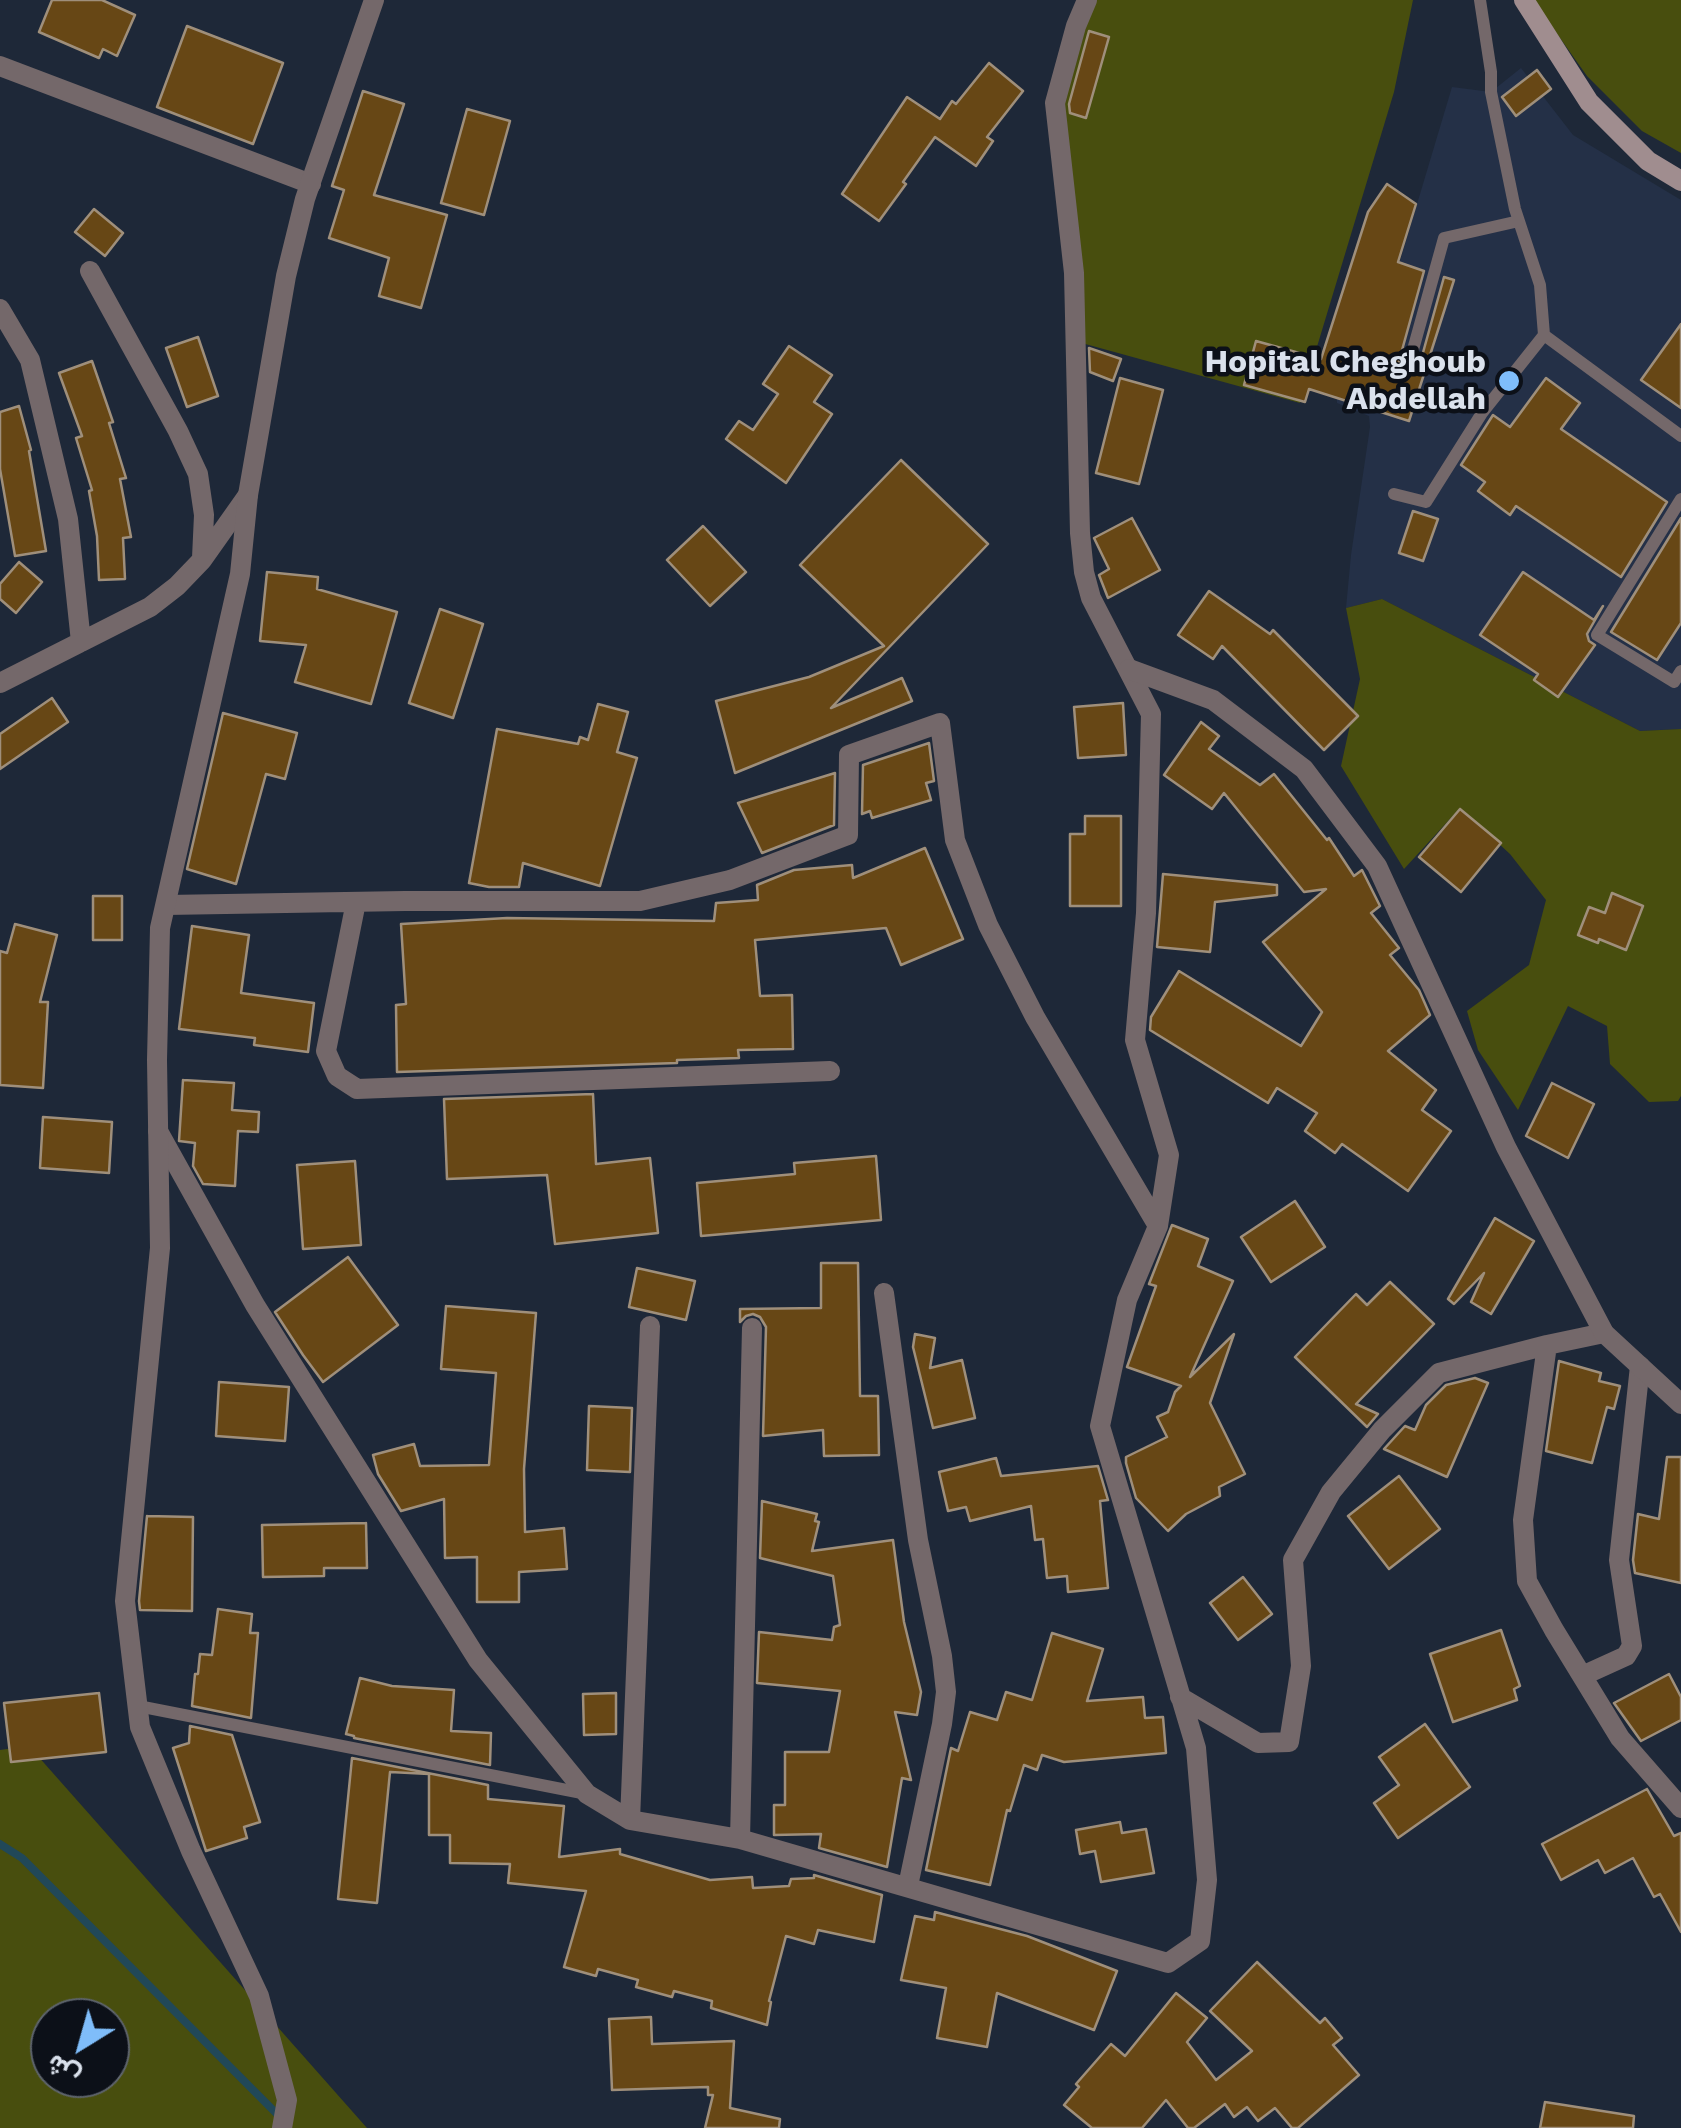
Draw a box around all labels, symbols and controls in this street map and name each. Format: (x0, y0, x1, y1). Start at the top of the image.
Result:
place label: Hopital Cheghoub Abdellah (1204, 344, 1486, 419)
marker: Hopital Cheghoub Abdellah (1496, 368, 1522, 394)
north arrow (30, 1998, 130, 2098)
text: ش (39, 2047, 86, 2094)

